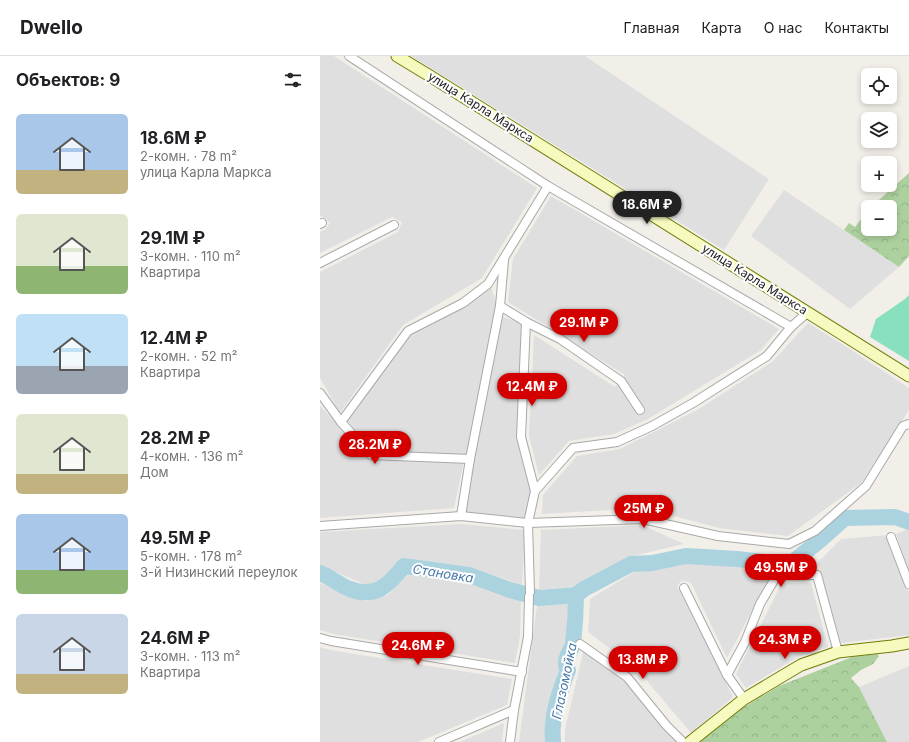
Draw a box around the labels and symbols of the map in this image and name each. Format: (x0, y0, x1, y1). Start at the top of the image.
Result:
street label: улица Карла Маркса (426, 68, 536, 146)
pin: 18.6M ₽ (610, 191, 684, 225)
street label: улица Карла Маркса (700, 240, 810, 318)
pin: 29.1M ₽ (547, 309, 621, 343)
pin: 12.4M ₽ (495, 373, 569, 407)
pin: 28.2M ₽ (338, 431, 412, 465)
pin: 25M ₽ (616, 495, 672, 529)
pin: 49.5M ₽ (744, 554, 818, 588)
water label: Становка (411, 560, 475, 586)
pin: 24.3M ₽ (748, 626, 822, 660)
pin: 24.6M ₽ (381, 632, 455, 666)
water label: Глазомойка (548, 641, 580, 721)
pin: 13.8M ₽ (606, 646, 680, 680)

